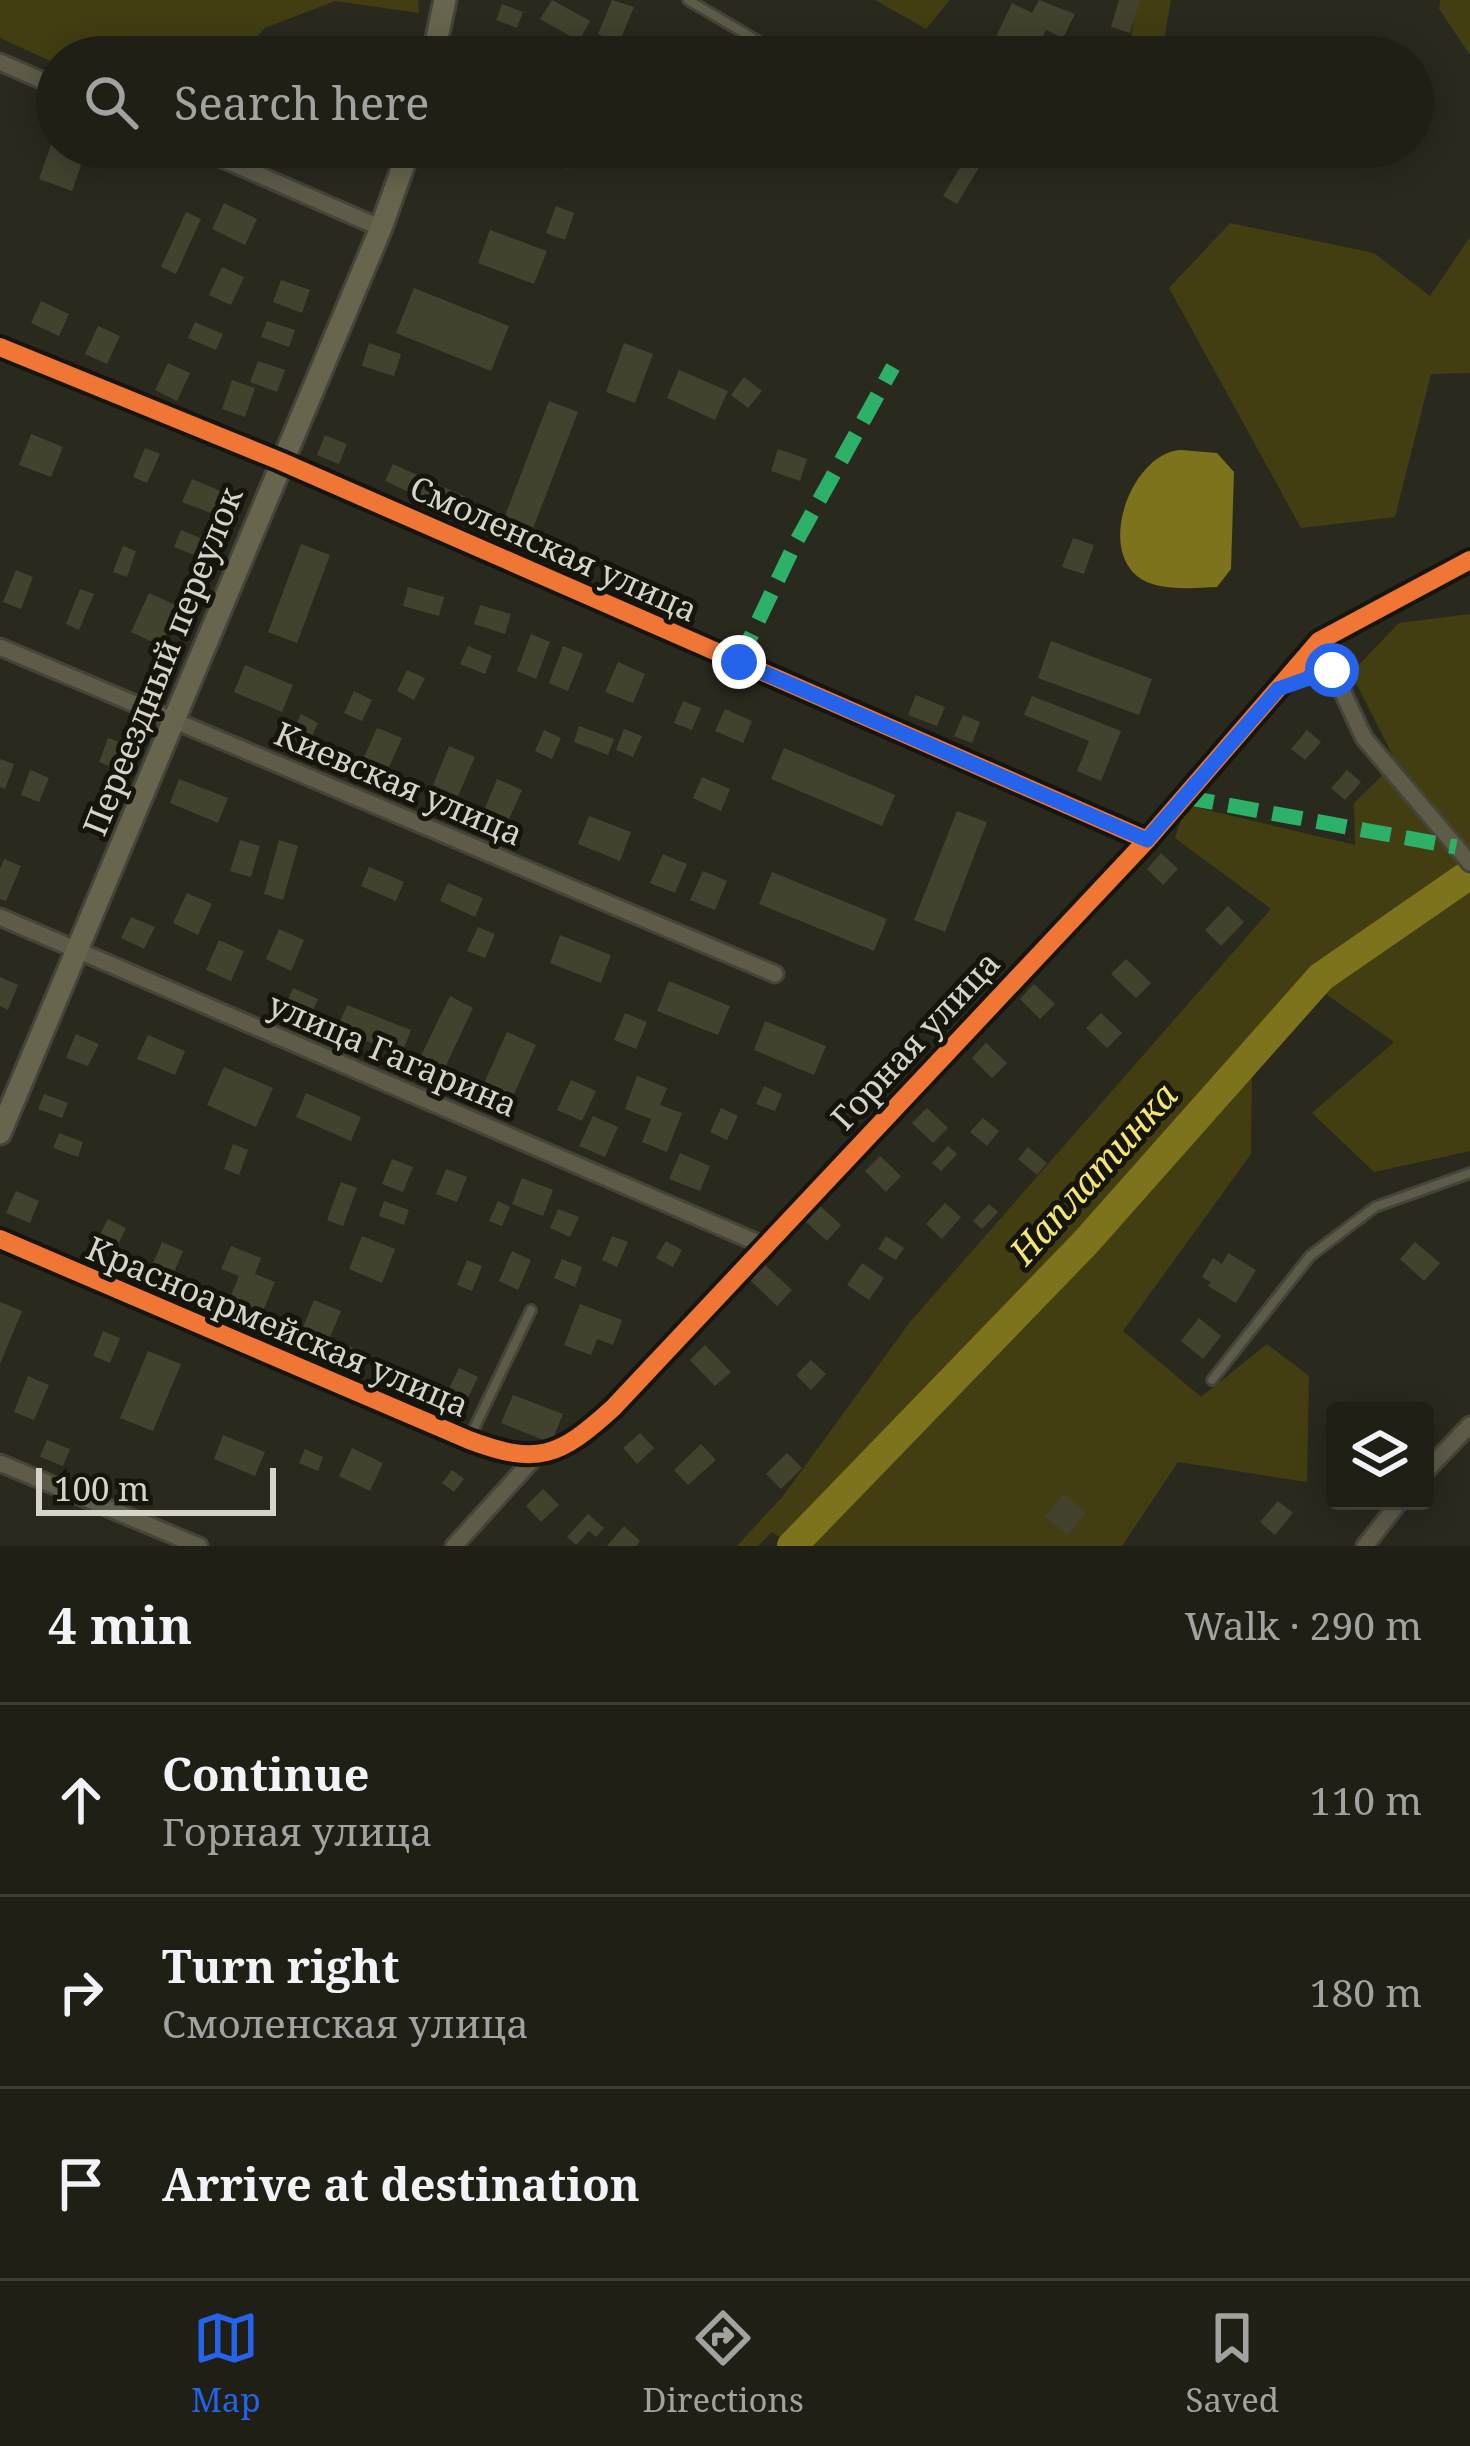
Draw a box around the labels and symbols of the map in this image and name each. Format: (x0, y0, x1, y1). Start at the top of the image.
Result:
street label: Смоленская улица (403, 464, 705, 632)
street label: Переездный переулок (72, 480, 253, 842)
route end (712, 635, 766, 689)
route start (1305, 643, 1359, 697)
street label: Киевская улица (268, 710, 530, 856)
street label: Горная улица (820, 941, 1010, 1139)
street label: улица Гагарина (262, 981, 524, 1127)
water label: Наплатинка (997, 1071, 1188, 1275)
street label: Красноармейская улица (80, 1225, 476, 1427)
scale bar (36, 1462, 276, 1515)

